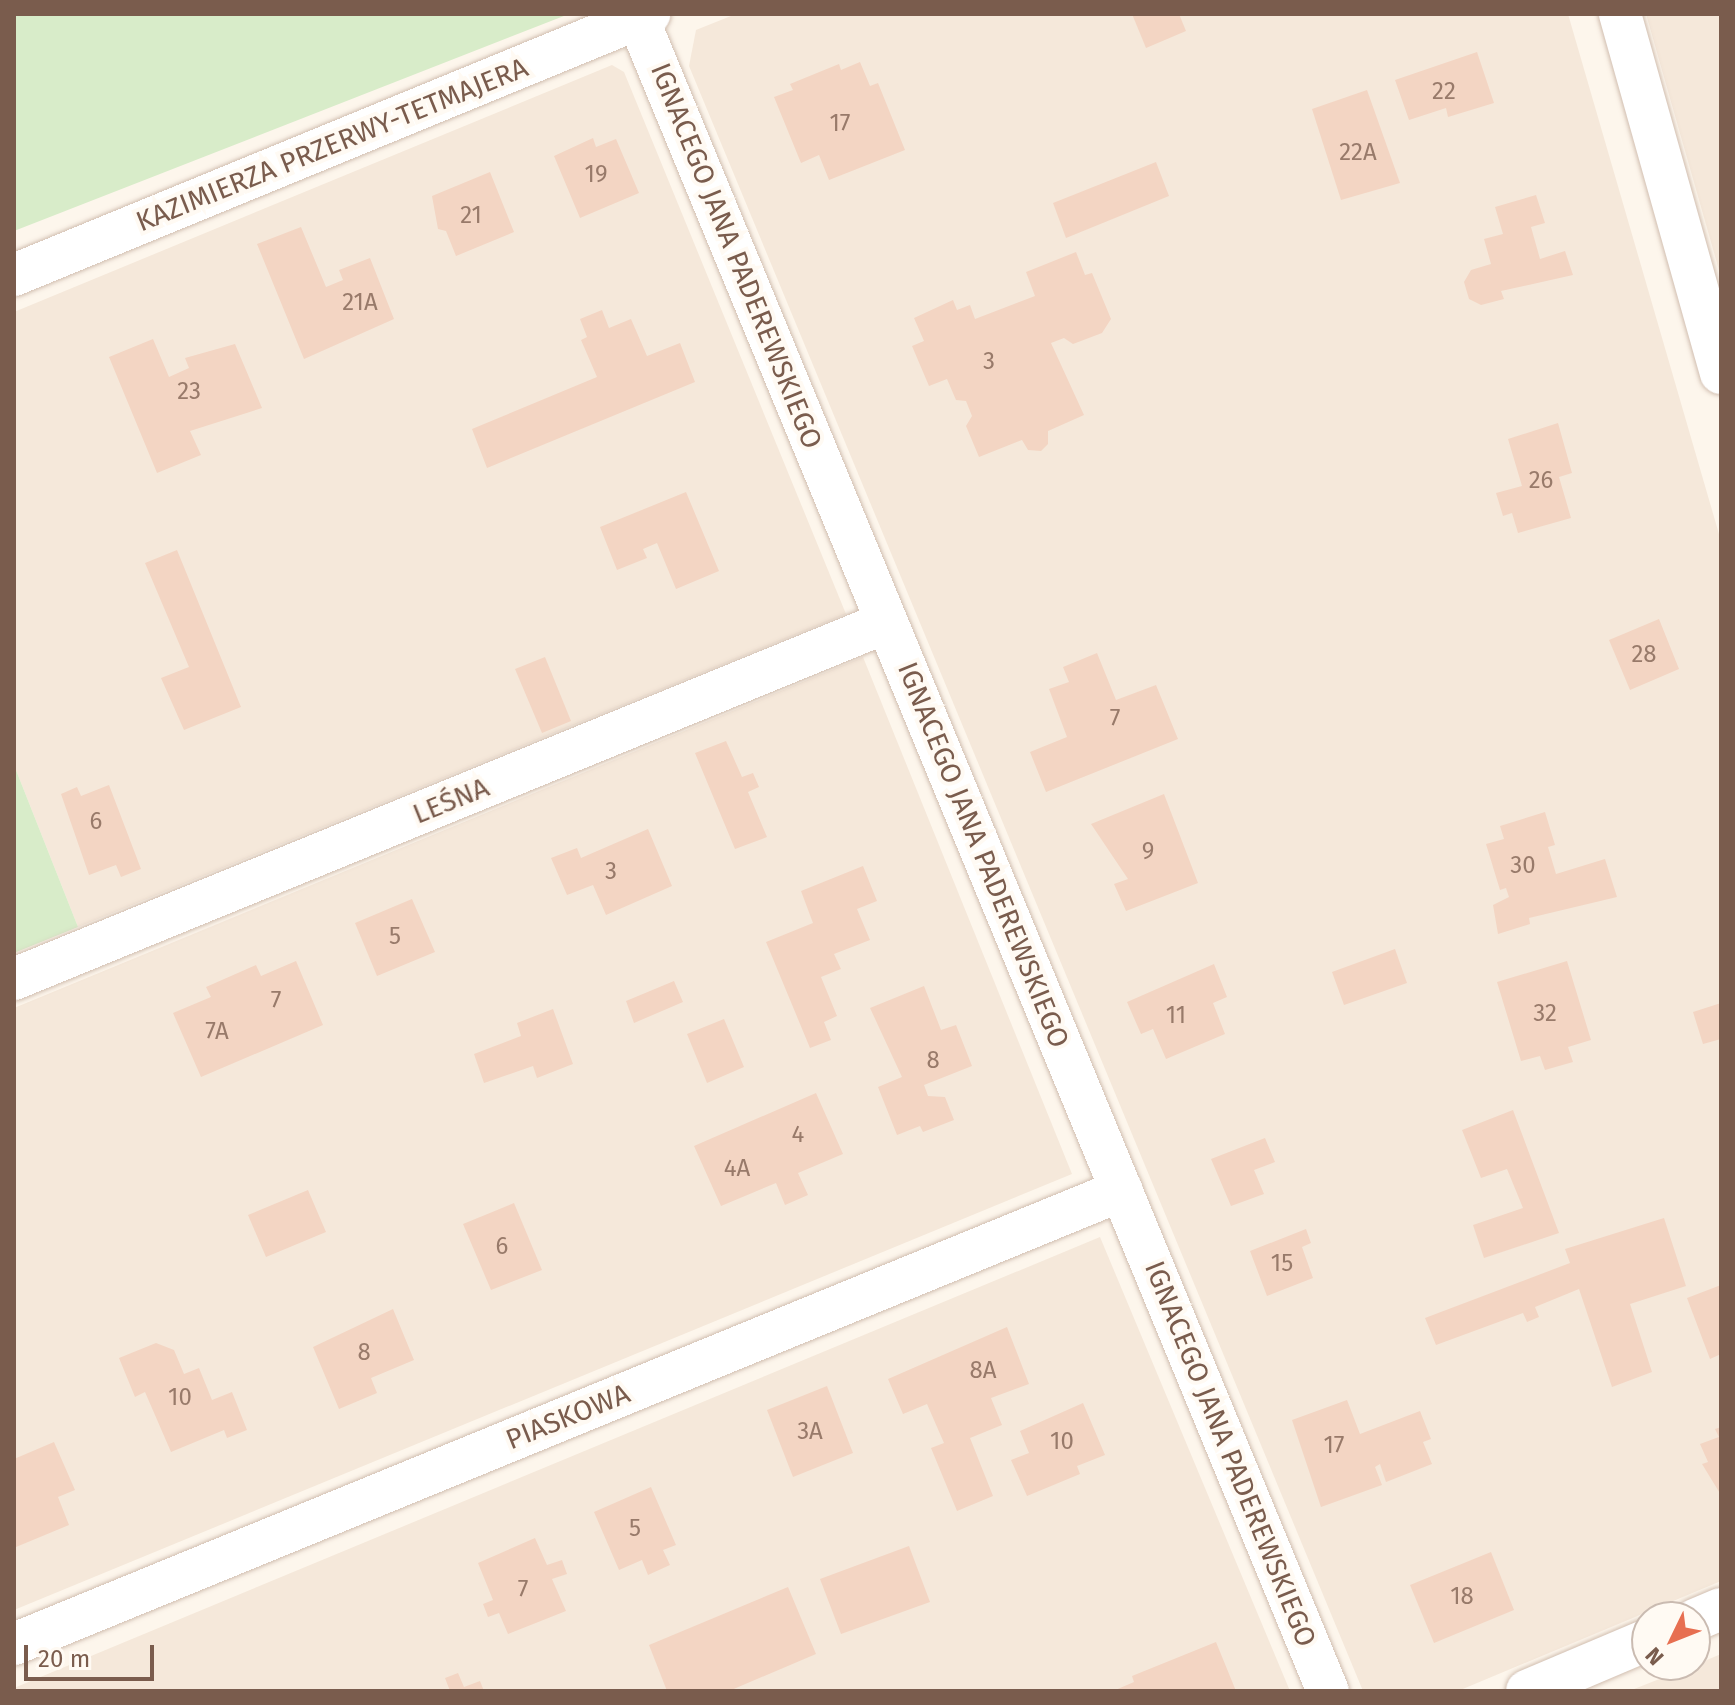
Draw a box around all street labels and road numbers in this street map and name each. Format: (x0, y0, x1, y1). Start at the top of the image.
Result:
street label: KAZIMIERZA PRZERWY-TETMAJERA (131, 51, 533, 239)
street label: IGNACEGO JANA PADEREWSKIEGO (643, 58, 829, 454)
street label: IGNACEGO JANA PADEREWSKIEGO (890, 657, 1076, 1053)
street label: LEŚNA (408, 771, 494, 831)
street label: IGNACEGO JANA PADEREWSKIEGO (1137, 1256, 1323, 1652)
street label: PIASKOWA (501, 1377, 635, 1457)

